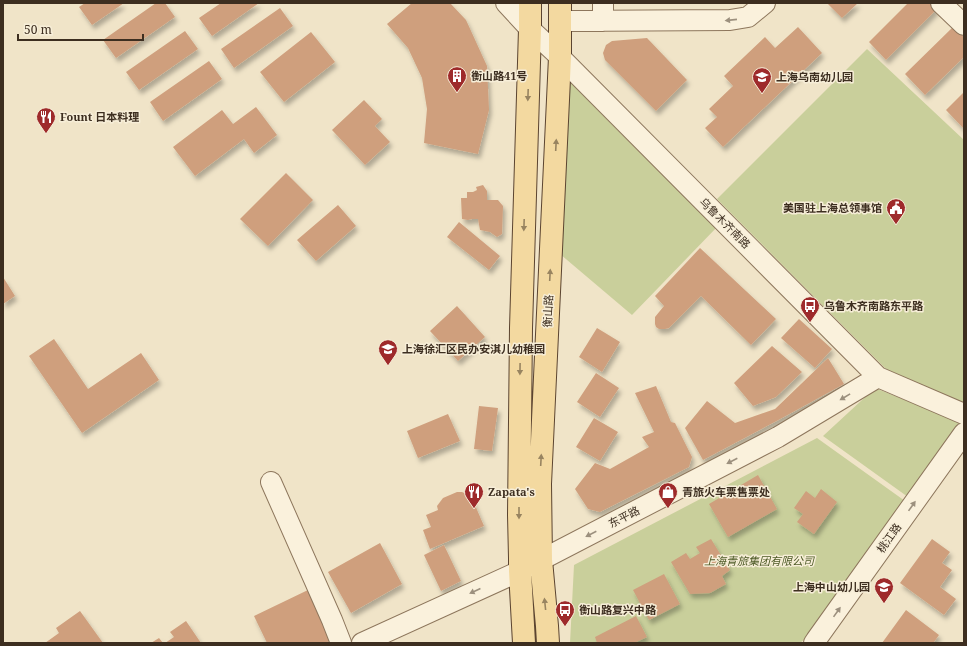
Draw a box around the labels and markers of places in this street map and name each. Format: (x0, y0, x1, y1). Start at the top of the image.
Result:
building icon: 衡山路41号 (446, 65, 468, 93)
school or university icon: 上海乌南幼儿园 (751, 66, 773, 94)
place label: 衡山路41号 (471, 68, 527, 83)
place label: 上海乌南幼儿园 (776, 69, 853, 84)
restaurant icon: Fount 日本料理 (35, 106, 57, 134)
place label: Fount 日本料理 (60, 109, 139, 124)
public building icon: 美国驻上海总领事馆 (885, 197, 907, 225)
place label: 美国驻上海总领事馆 (783, 200, 882, 215)
bus stop icon: 乌鲁木齐南路东平路 (799, 295, 821, 323)
place label: 乌鲁木齐南路东平路 (824, 298, 924, 313)
school or university icon: 上海徐汇区民办安淇儿幼稚园 (377, 338, 399, 366)
place label: 上海徐汇区民办安淇儿幼稚园 (402, 341, 545, 356)
restaurant icon: Zapata's (463, 481, 485, 509)
shop icon: 青旅火车票售票处 (657, 481, 679, 509)
place label: Zapata's (488, 484, 535, 499)
place label: 青旅火车票售票处 (682, 484, 770, 499)
school or university icon: 上海中山幼儿园 (873, 576, 895, 604)
place label: 上海中山幼儿园 (793, 579, 870, 594)
bus stop icon: 衡山路复兴中路 (554, 599, 576, 627)
place label: 衡山路复兴中路 (579, 602, 657, 617)

